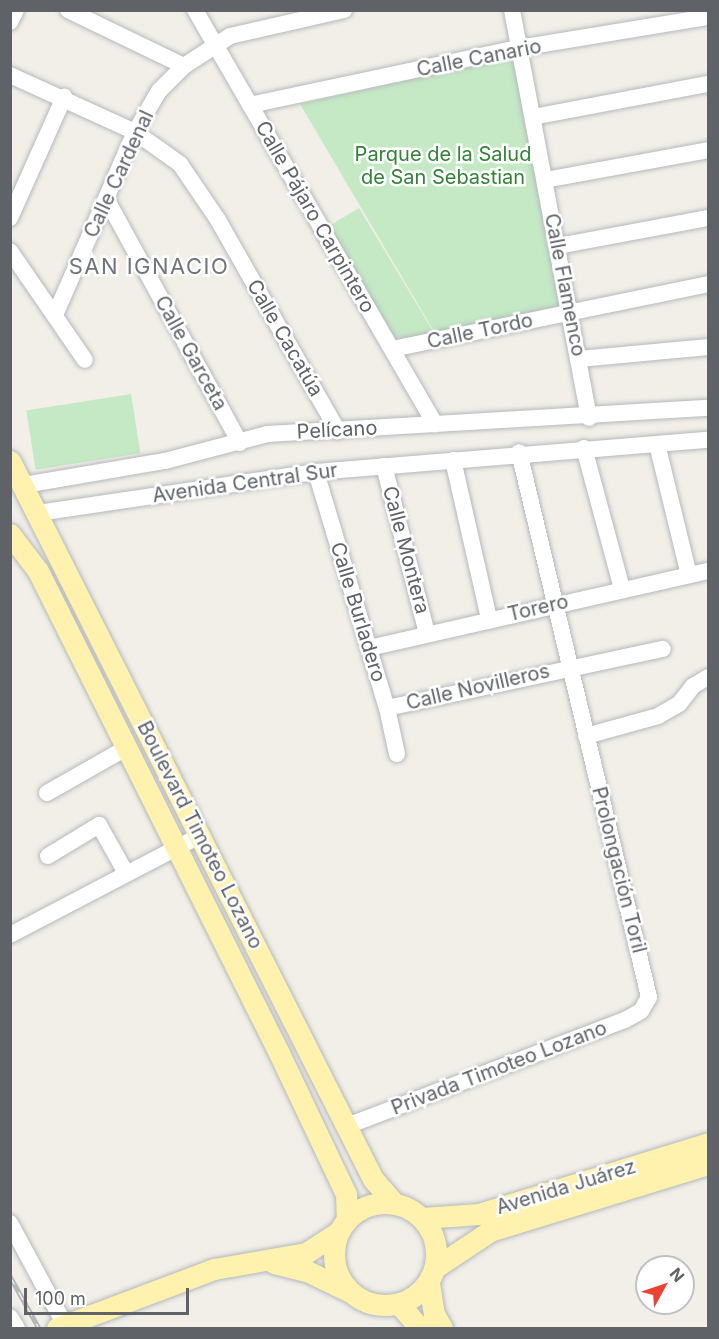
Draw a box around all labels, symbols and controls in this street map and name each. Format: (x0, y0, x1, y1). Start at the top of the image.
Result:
street label: Calle Canario (415, 34, 543, 82)
street label: Calle Cardenal (79, 107, 159, 241)
street label: Calle Pájaro Carpintero (250, 117, 380, 317)
park label: Parque de la Salud de San Sebastian (355, 142, 531, 189)
street label: Calle Flamenco (539, 211, 591, 359)
district label: SAN IGNACIO (69, 254, 229, 280)
street label: Calle Cacatúa (242, 275, 328, 401)
street label: Calle Garceta (150, 292, 232, 414)
street label: Calle Tordo (425, 308, 535, 354)
street label: Pelícano (296, 416, 378, 444)
street label: Avenida Central Sur (151, 458, 339, 508)
street label: Calle Montera (377, 483, 435, 617)
street label: Calle Burladero (325, 539, 391, 685)
street label: Torero (505, 589, 571, 627)
street label: Calle Novilleros (404, 659, 552, 715)
street label: Boulevard Timoteo Lozano (132, 717, 268, 953)
street label: Prolongación Toril (587, 784, 651, 956)
street label: Privada Timoteo Lozano (388, 1016, 610, 1120)
street label: Avenida Juárez (493, 1154, 639, 1220)
north arrow (635, 1255, 695, 1315)
text: N (666, 1264, 689, 1286)
scale bar (27, 1276, 192, 1314)
text: 100 m (35, 1288, 86, 1309)

